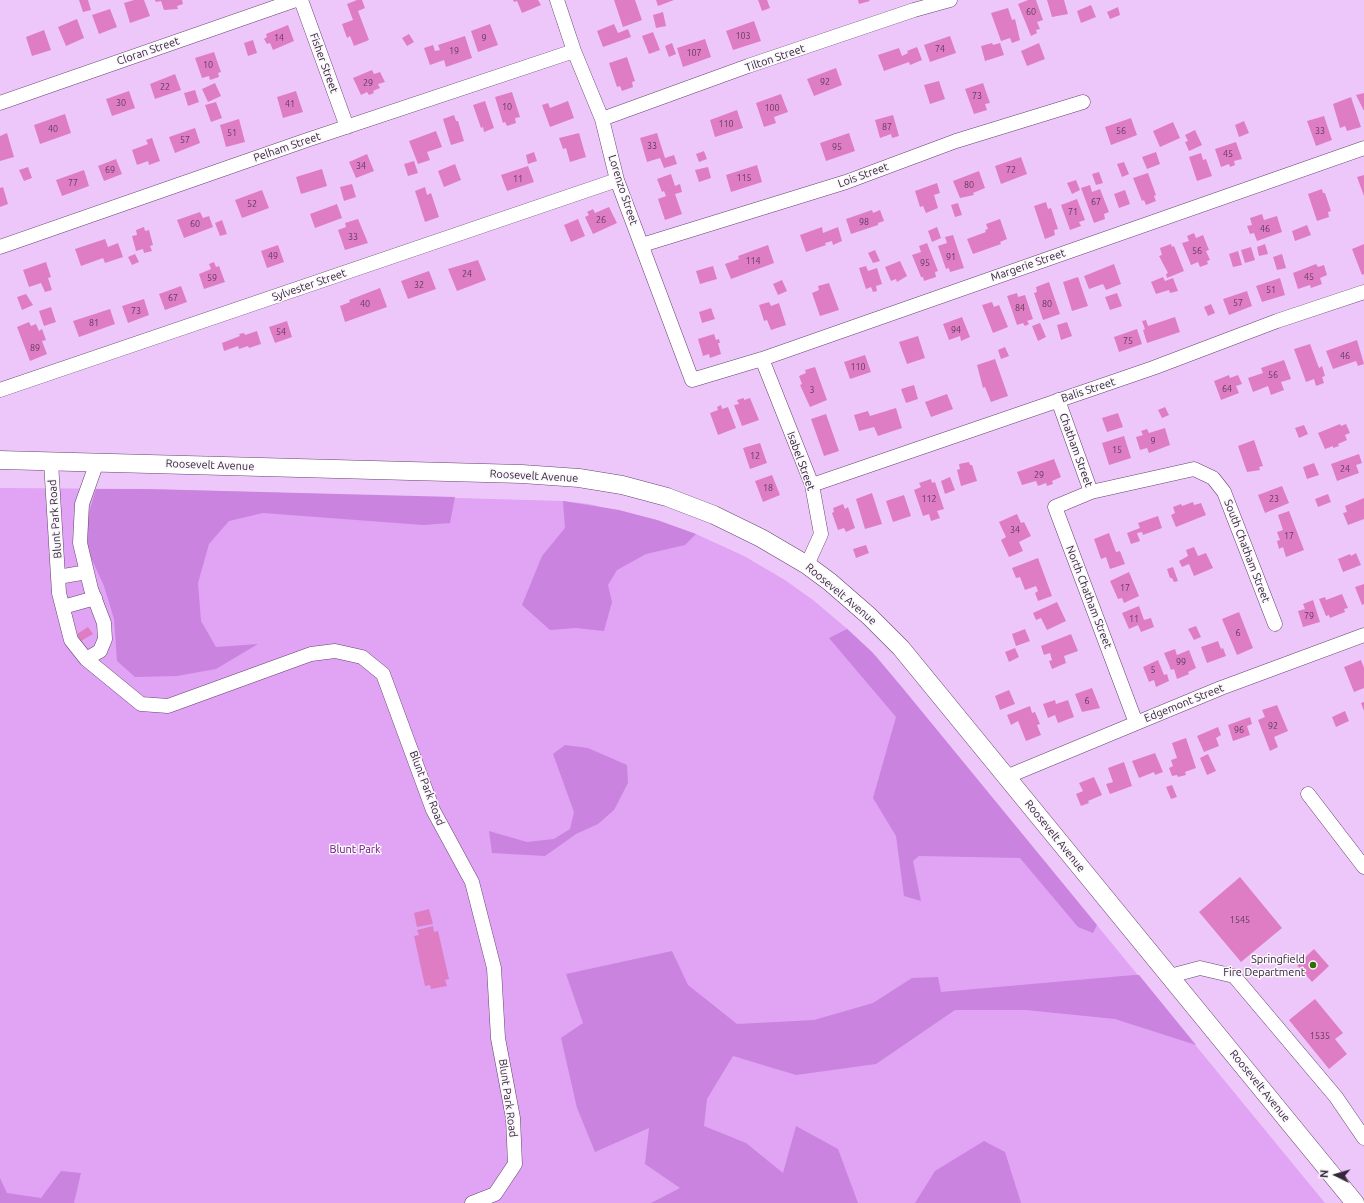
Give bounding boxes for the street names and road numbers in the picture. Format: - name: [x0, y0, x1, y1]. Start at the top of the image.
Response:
- street label: Fisher Street: [307, 31, 341, 95]
- street label: Cloran Street: [115, 34, 181, 68]
- street label: Tilton Street: [743, 42, 807, 74]
- street label: Pelham Street: [252, 129, 322, 165]
- street label: Lorenzo Street: [605, 153, 641, 227]
- street label: Lois Street: [836, 160, 890, 190]
- street label: Margerie Street: [989, 246, 1067, 284]
- street label: Sylvester Street: [270, 266, 348, 304]
- street label: Balis Street: [1059, 375, 1117, 405]
- street label: Chatham Street: [1057, 411, 1095, 489]
- street label: Isabel Street: [784, 430, 818, 492]
- street label: Roosevelt Avenue: [165, 457, 255, 473]
- street label: Roosevelt Avenue: [489, 467, 579, 485]
- street label: Blunt Park Road: [46, 479, 64, 559]
- street label: South Chatham Street: [1221, 498, 1273, 604]
- street label: North Chatham Street: [1063, 544, 1115, 650]
- street label: Roosevelt Avenue: [803, 560, 879, 628]
- street label: Edgemont Street: [1142, 681, 1226, 725]
- street label: Blunt Park Road: [407, 749, 447, 827]
- street label: Roosevelt Avenue: [1022, 797, 1088, 875]
- street label: Roosevelt Avenue: [1227, 1047, 1293, 1125]
- street label: Blunt Park Road: [496, 1058, 520, 1138]

